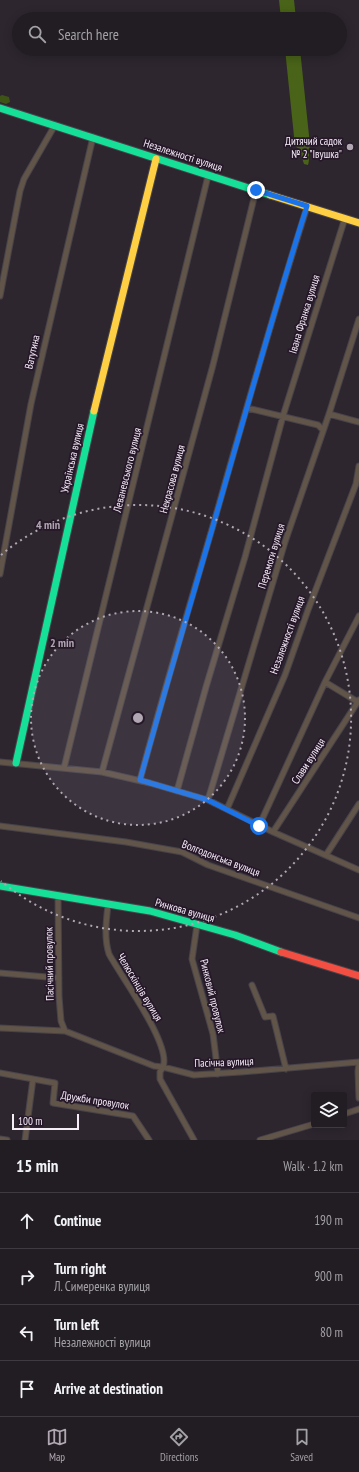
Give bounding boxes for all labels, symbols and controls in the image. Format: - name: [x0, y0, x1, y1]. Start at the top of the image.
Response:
- search box: [12, 12, 347, 56]
- icon: search: [26, 23, 48, 45]
- text: Search here: [58, 25, 119, 44]
- place label: Дитячий садок № 2 "Івушка": [285, 134, 343, 161]
- street label: Незалежності вулиця: [142, 136, 224, 174]
- marker: Дитячий садок № 2 "Івушка": [345, 142, 355, 152]
- route end: [247, 181, 265, 199]
- street label: Івана Франка вулиця: [285, 273, 323, 355]
- street label: Ватутина: [21, 333, 43, 371]
- street label: Українська вулиця: [57, 422, 87, 494]
- street label: Леваневського вулиця: [109, 426, 144, 515]
- street label: Некрасова вулиця: [156, 443, 188, 515]
- text: 4 min: [36, 517, 60, 532]
- street label: Перемоги вулиця: [254, 522, 288, 590]
- street label: Незалежності вулиця: [266, 594, 308, 676]
- text: 2 min: [50, 635, 74, 650]
- centre of rings: [131, 711, 145, 725]
- street label: Слави вулиця: [288, 735, 328, 787]
- route start: [250, 817, 268, 835]
- street label: Волгодонська вулиця: [180, 837, 262, 879]
- street label: Ринкова вулиця: [154, 895, 216, 925]
- street label: Пасічний провулок: [41, 926, 57, 1001]
- street label: Челюскінців вулиця: [114, 950, 166, 1024]
- street label: Ринковий провулок: [197, 958, 229, 1035]
- street label: Пасічна вулиця: [194, 1054, 254, 1070]
- street label: Дружби провулок: [60, 1088, 131, 1112]
- map controls: [311, 1092, 347, 1128]
- button: layers: [311, 1092, 347, 1128]
- scale bar: [12, 1112, 79, 1131]
- text: 100 m: [18, 1114, 42, 1128]
- text: 15 min: [16, 1155, 58, 1177]
- text: Walk · 1.2 km: [283, 1158, 343, 1175]
- icon: ahead: [16, 1210, 38, 1232]
- text: Continue: [54, 1211, 101, 1230]
- text: 190 m: [314, 1212, 343, 1229]
- text: Turn right: [54, 1259, 106, 1278]
- icon: right: [16, 1266, 38, 1288]
- text: 900 m: [314, 1268, 343, 1285]
- text: Л. Симеренка вулиця: [54, 1278, 150, 1295]
- text: Turn left: [54, 1315, 99, 1334]
- icon: left: [16, 1322, 38, 1344]
- text: 80 m: [320, 1324, 343, 1341]
- text: Незалежності вулиця: [54, 1334, 151, 1351]
- icon: arrive: [16, 1378, 38, 1400]
- text: Arrive at destination: [54, 1379, 163, 1398]
- tab: Map: [46, 1426, 68, 1464]
- tab: Directions: [160, 1426, 198, 1464]
- tab: Saved: [290, 1426, 313, 1464]

